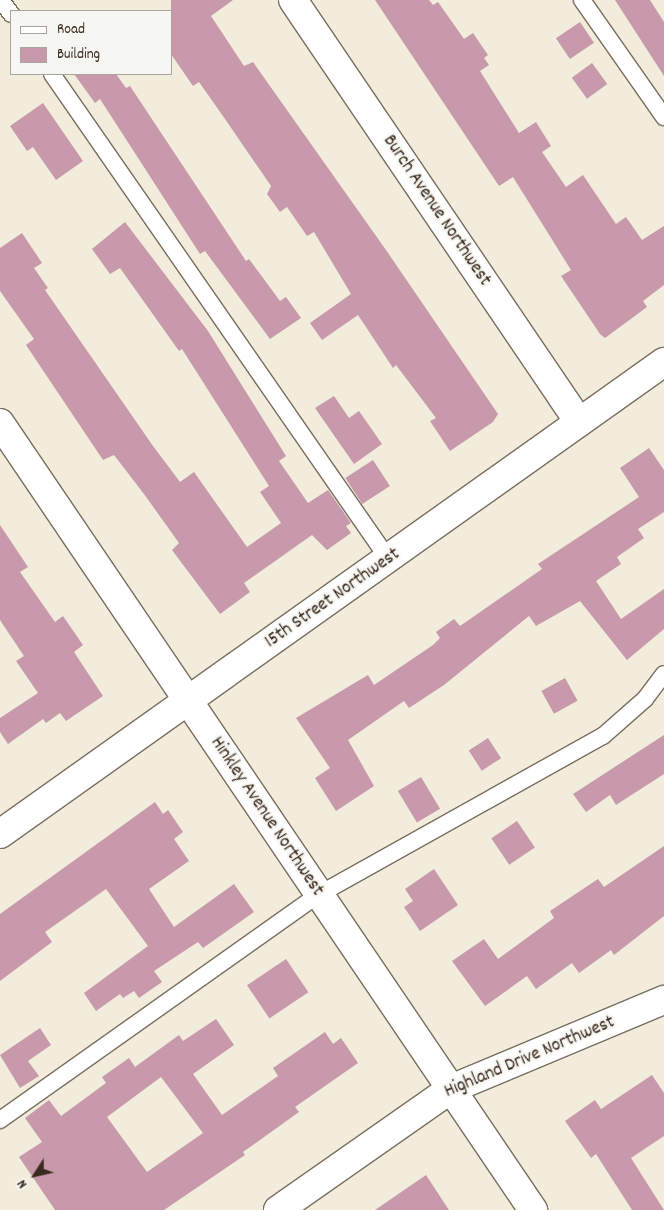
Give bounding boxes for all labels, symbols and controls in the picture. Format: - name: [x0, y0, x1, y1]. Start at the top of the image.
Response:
- legend: [10, 10, 172, 75]
- text: Road: [57, 19, 85, 41]
- text: Building: [57, 44, 100, 66]
- street label: Burch Avenue Northwest: [377, 131, 495, 291]
- street label: 15th Street Northwest: [261, 544, 405, 654]
- street label: Hinkley Avenue Northwest: [204, 733, 328, 901]
- street label: Highland Drive Northwest: [441, 1012, 619, 1104]
- north arrow: [10, 1150, 60, 1200]
- text: N: [13, 1175, 33, 1192]

